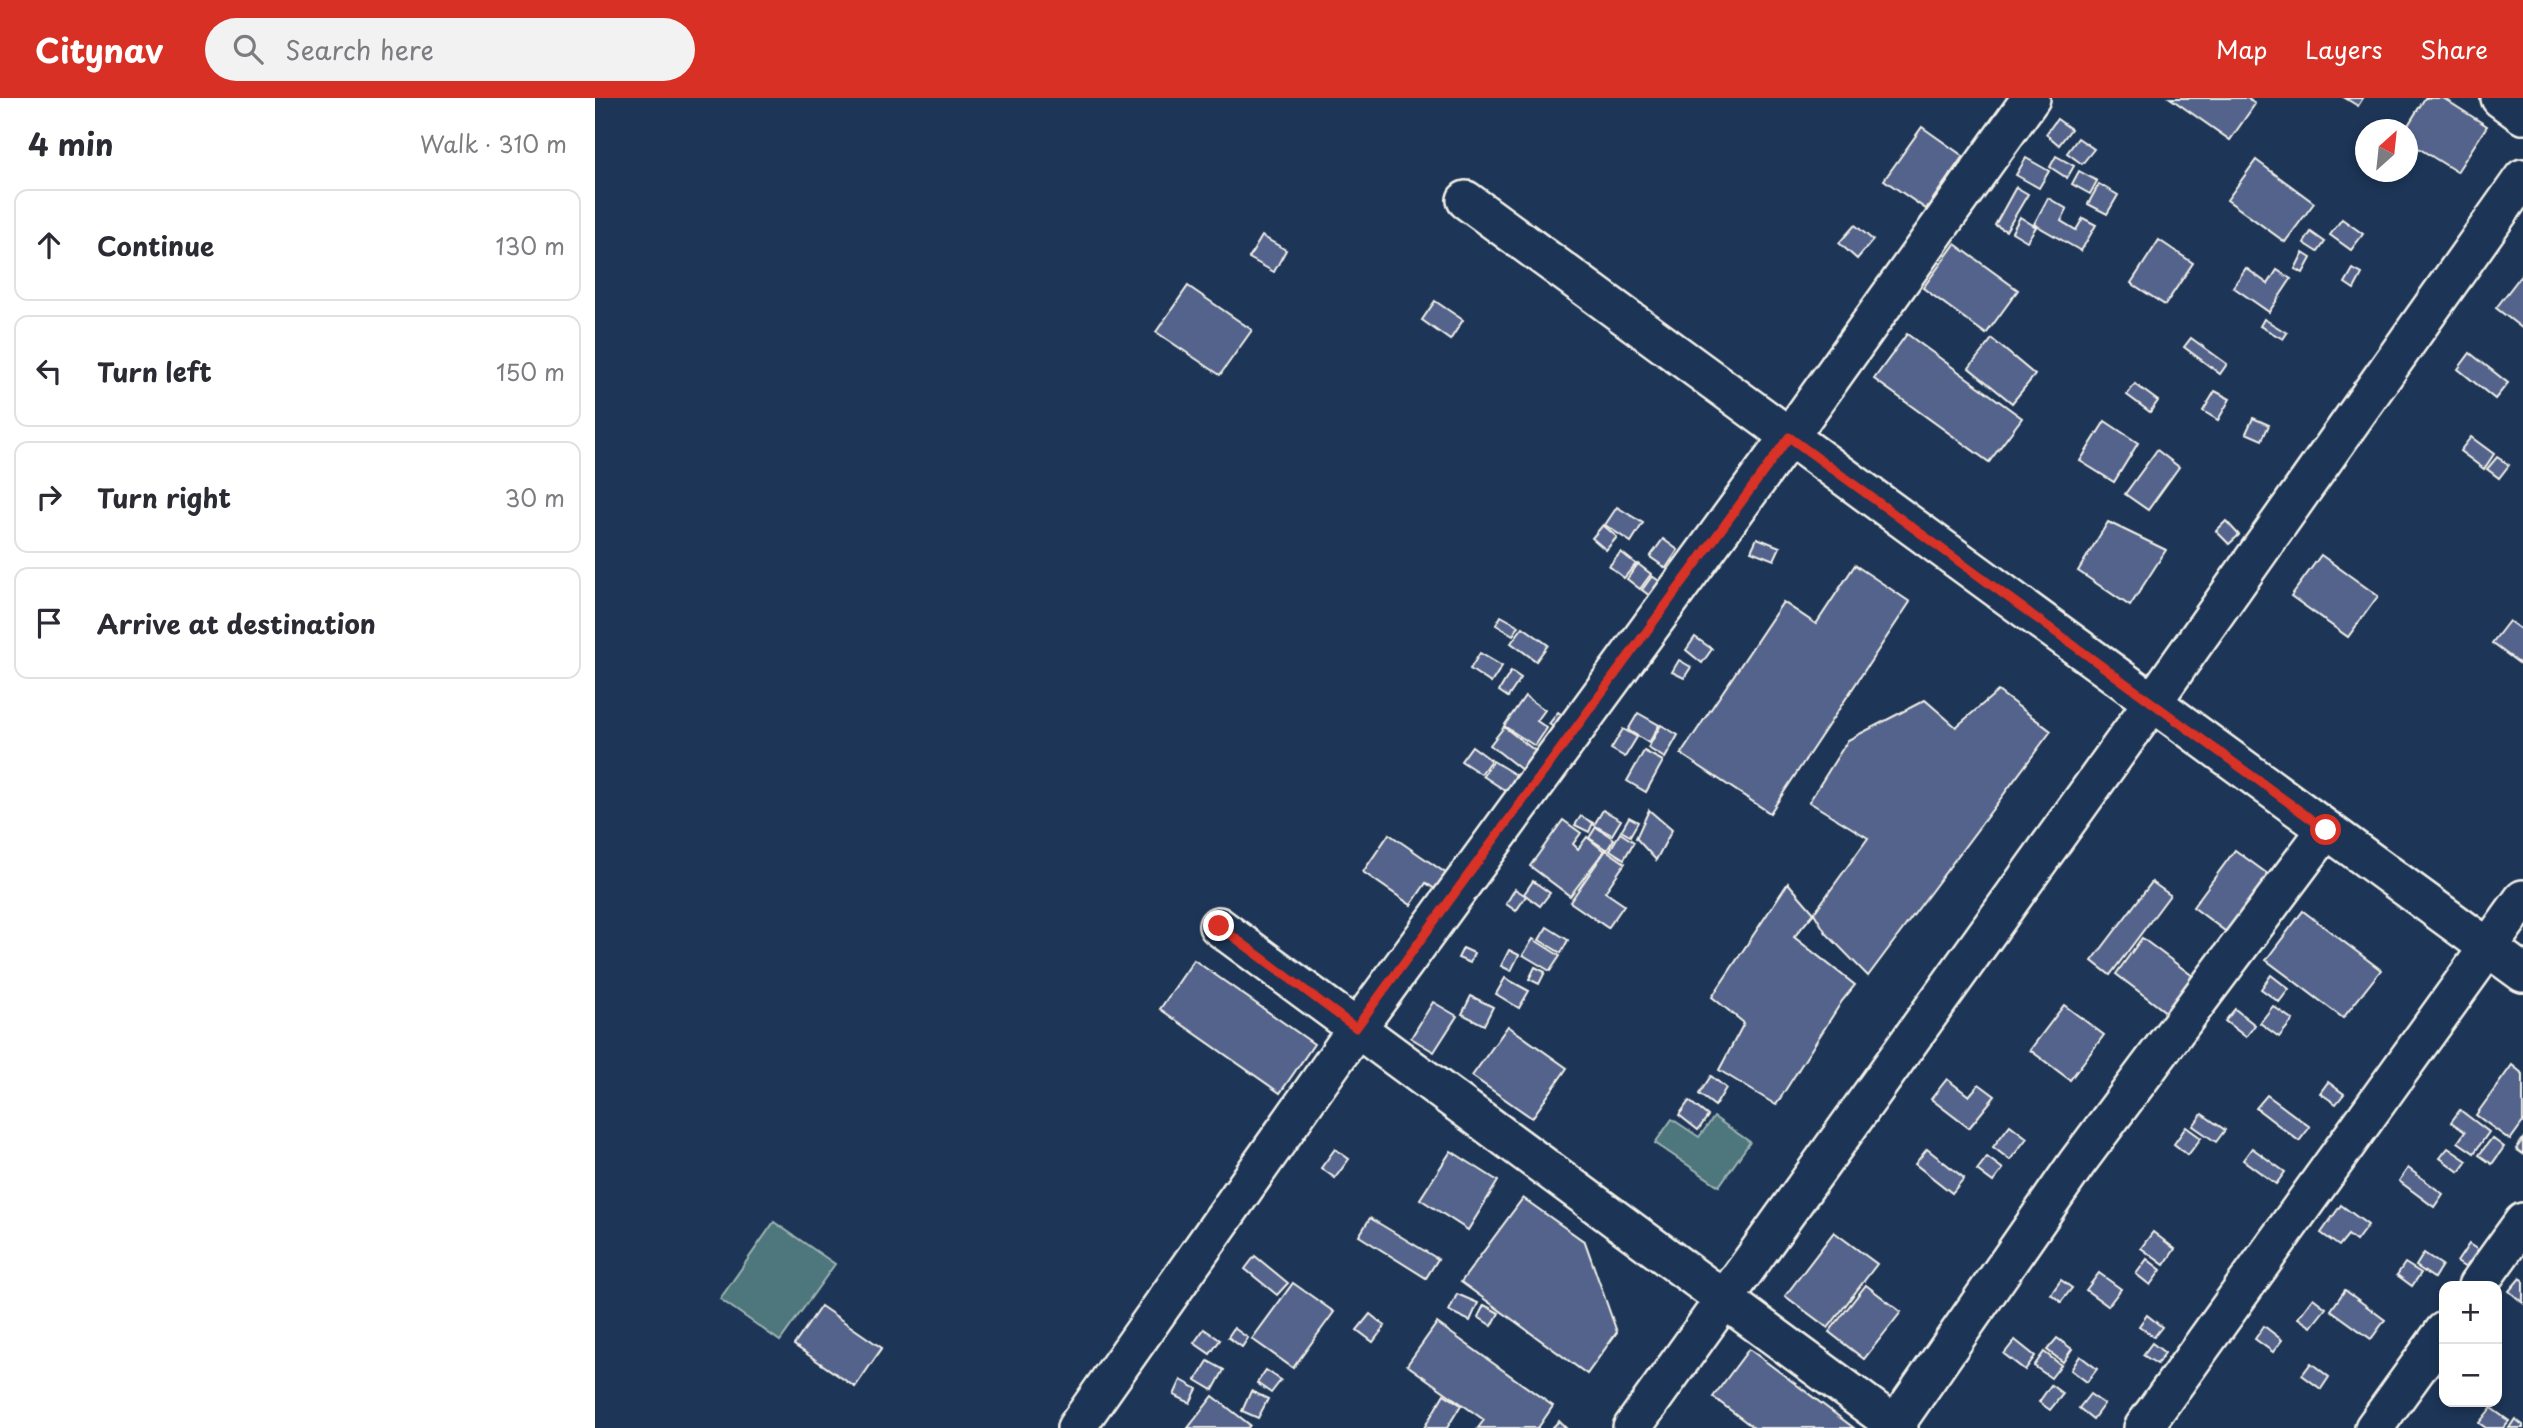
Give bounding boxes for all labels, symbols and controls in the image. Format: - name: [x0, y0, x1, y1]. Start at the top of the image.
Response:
- search box: [205, 18, 695, 81]
- text: Citynav: [35, 24, 163, 74]
- icon: search: [229, 30, 267, 68]
- text: Search here: [285, 30, 434, 69]
- text: Map: [2216, 31, 2267, 67]
- text: Layers: [2305, 31, 2382, 67]
- text: Share: [2420, 31, 2488, 67]
- north arrow: [2355, 119, 2418, 182]
- text: 4 min: [28, 121, 114, 166]
- text: Walk · 310 m: [420, 126, 567, 161]
- icon: ahead: [30, 226, 68, 264]
- text: Continue: [97, 226, 214, 265]
- text: 130 m: [495, 228, 565, 263]
- icon: left: [30, 352, 68, 390]
- text: Turn left: [97, 352, 212, 391]
- text: 150 m: [496, 354, 565, 389]
- icon: right: [30, 478, 68, 516]
- text: Turn right: [97, 478, 231, 517]
- text: 30 m: [504, 480, 565, 515]
- icon: arrive: [30, 604, 68, 642]
- text: Arrive at destination: [97, 604, 376, 643]
- route start: [2310, 814, 2341, 845]
- route end: [1203, 910, 1234, 941]
- map controls: [2439, 1281, 2502, 1407]
- button: +: [2439, 1281, 2502, 1344]
- button: −: [2439, 1344, 2502, 1407]

